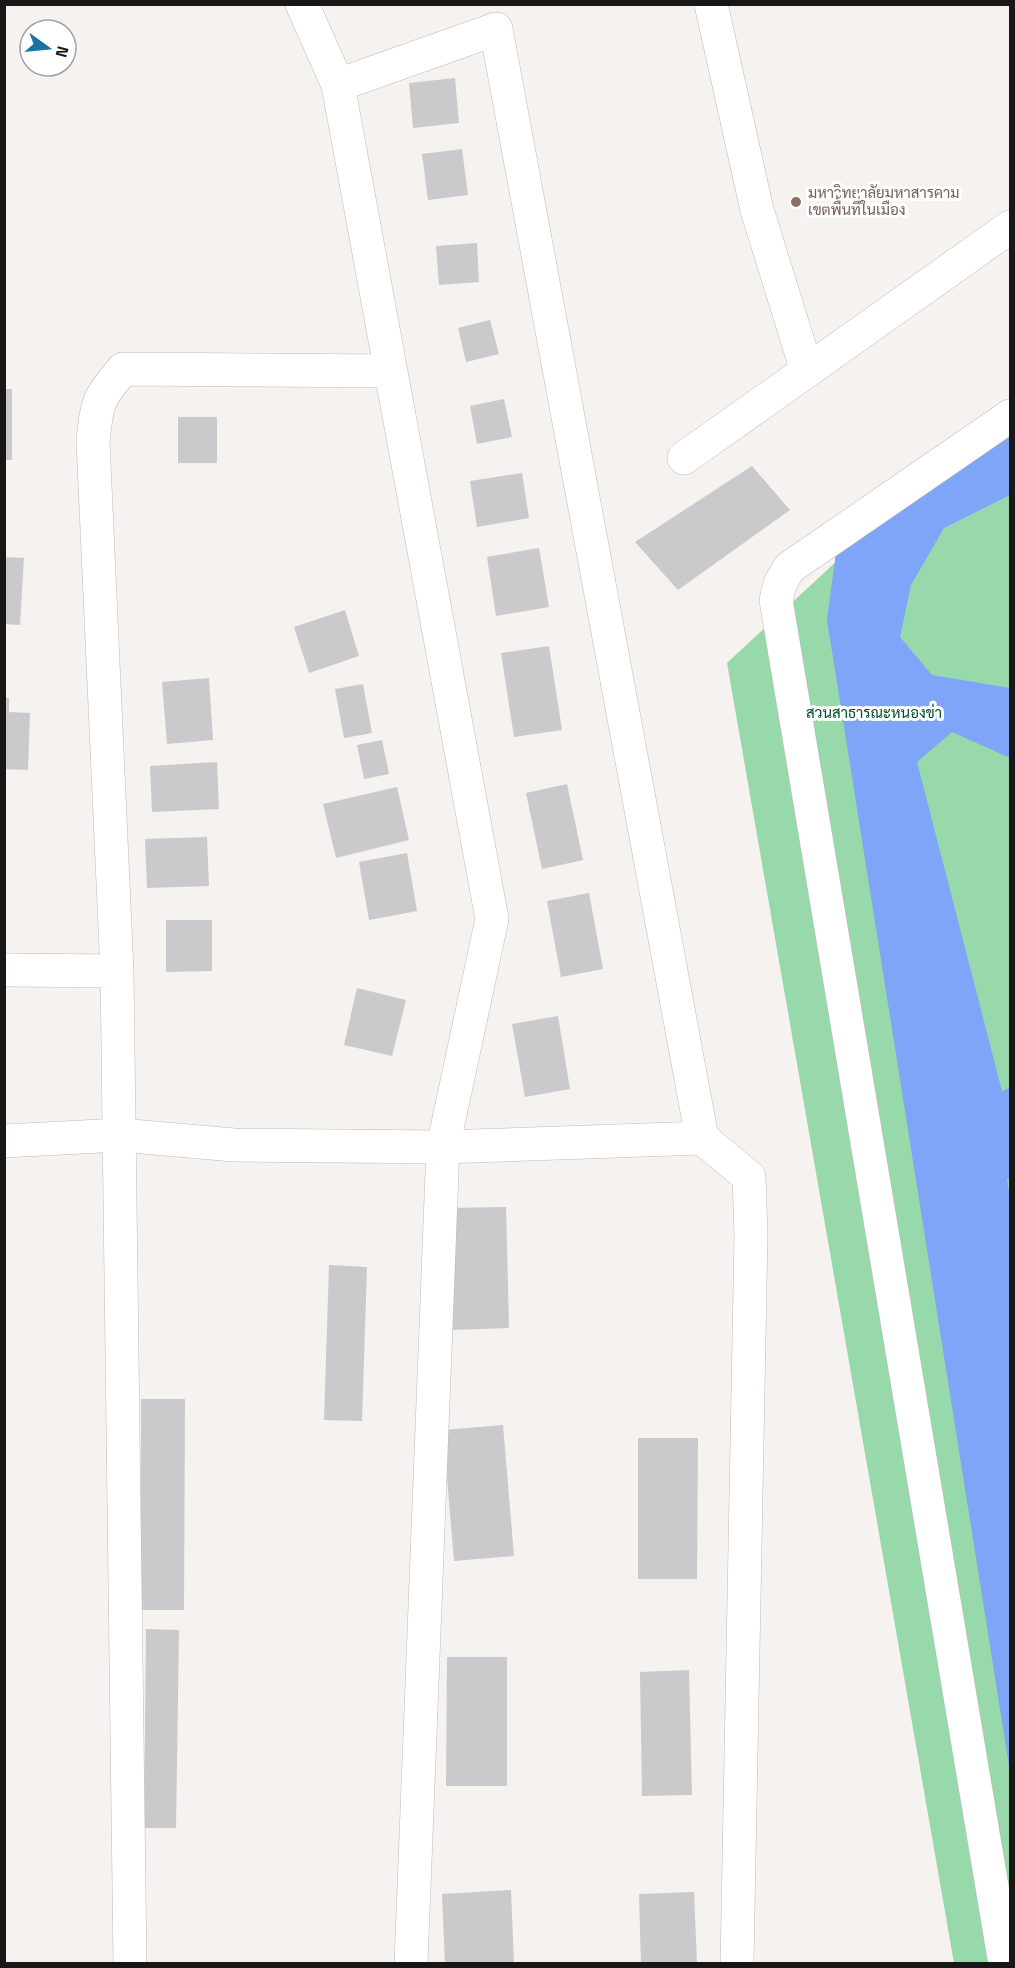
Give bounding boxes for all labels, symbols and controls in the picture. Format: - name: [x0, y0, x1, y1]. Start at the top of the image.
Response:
- north arrow: [18, 18, 78, 78]
- text: N: [49, 43, 76, 60]
- place label: มหาวิทยาลัยมหาสารคาม เขตพื้นที่ในเมือง: [808, 181, 960, 221]
- marker: มหาวิทยาลัยมหาสารคาม เขตพื้นที่ในเมือง: [789, 195, 803, 209]
- park label: สวนสาธารณะหนองข่า: [806, 701, 942, 724]

